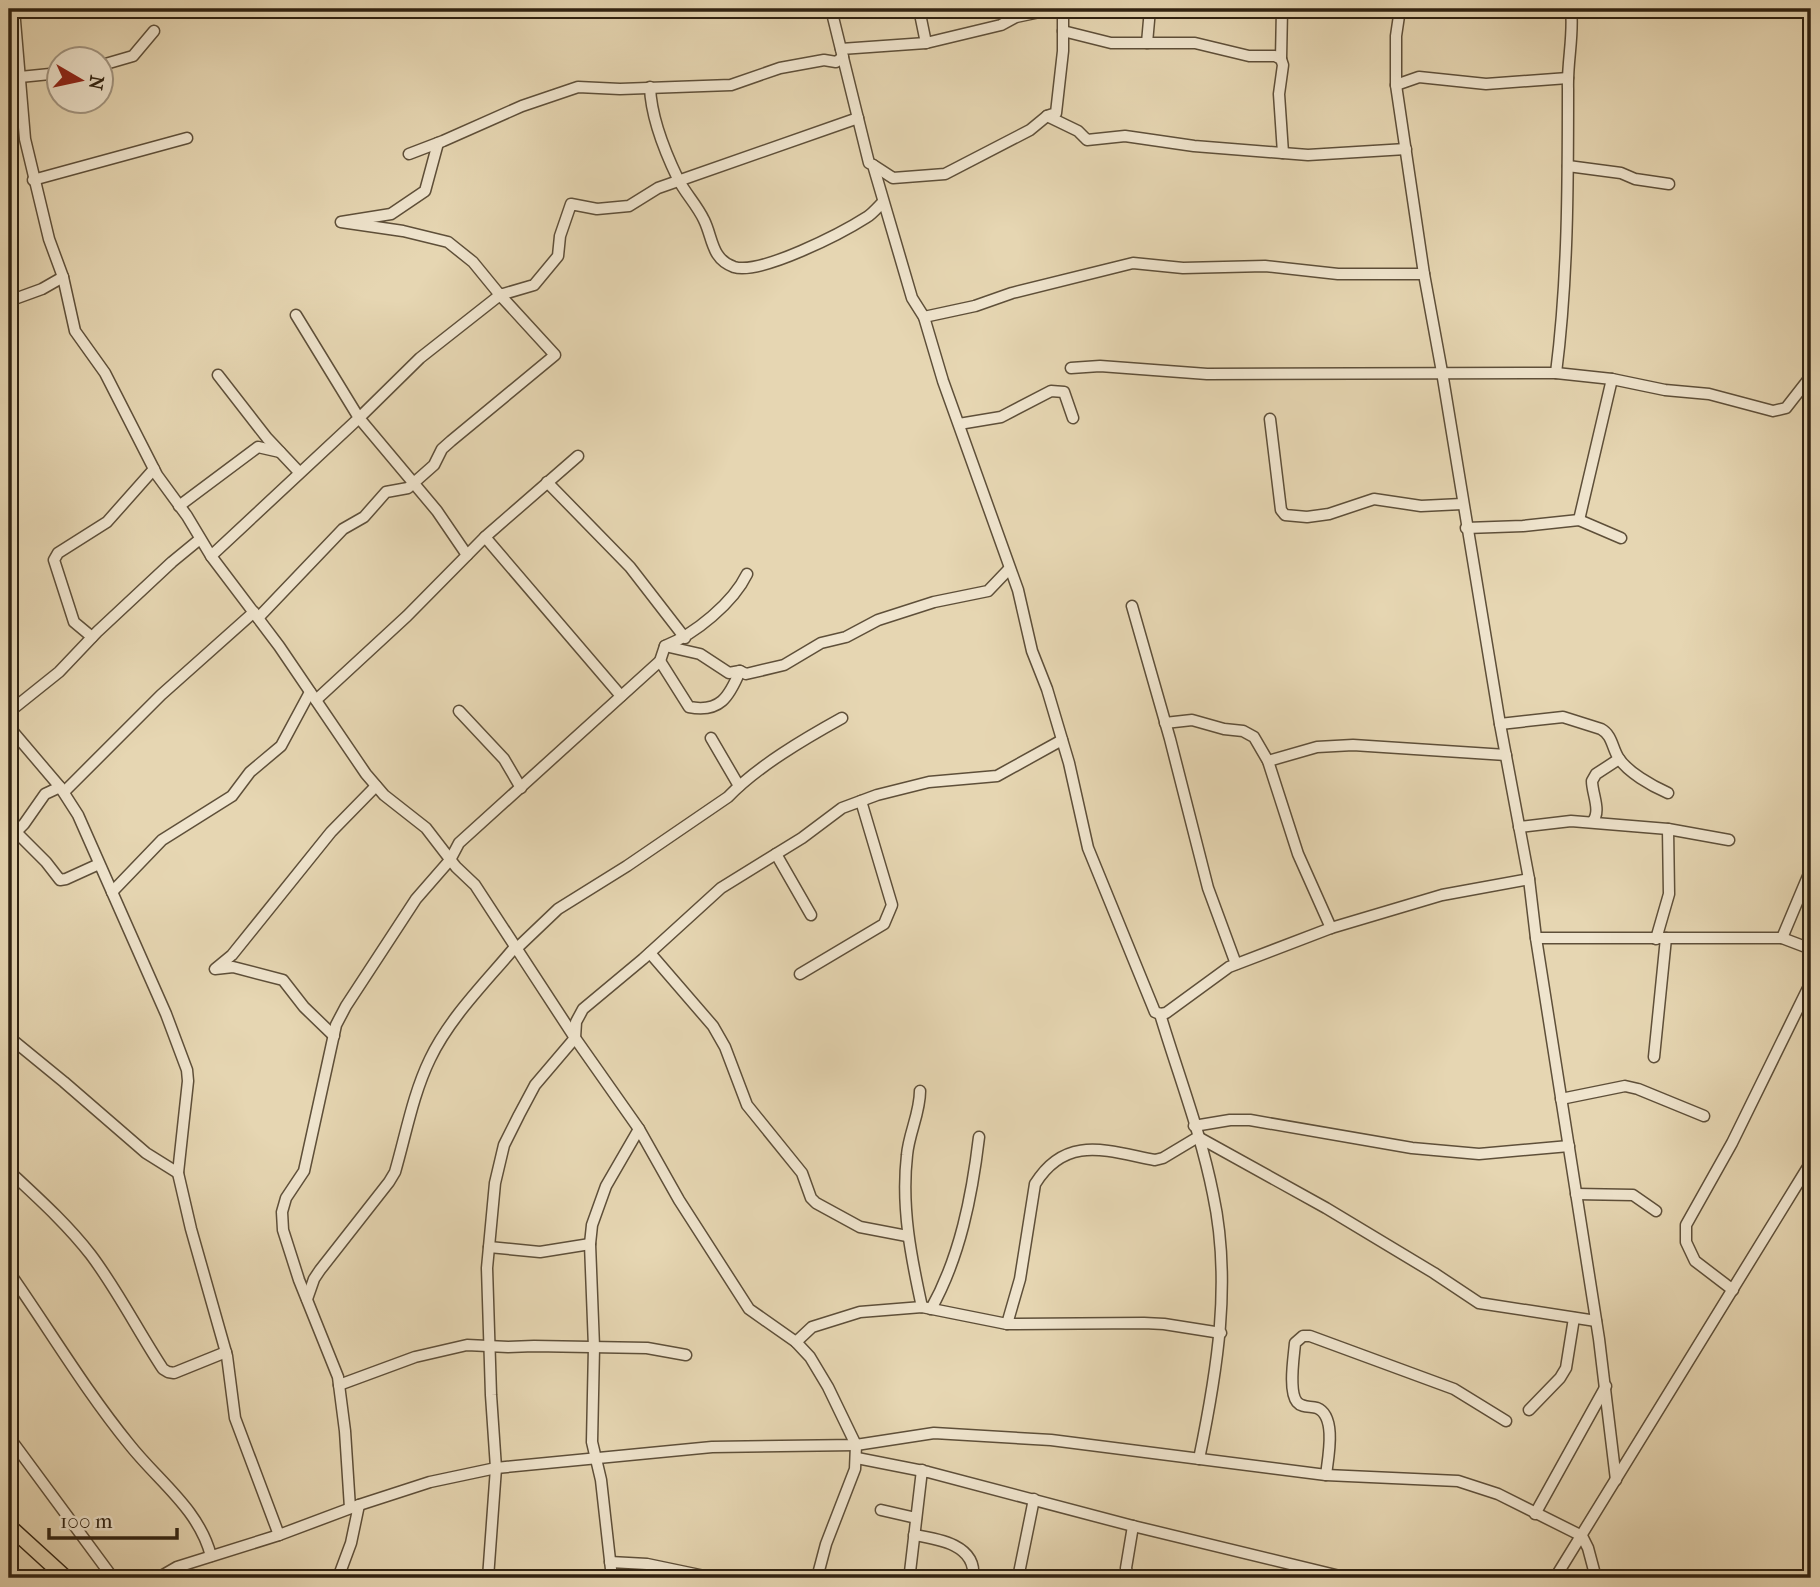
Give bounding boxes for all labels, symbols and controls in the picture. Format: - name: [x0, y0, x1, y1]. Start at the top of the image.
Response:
- north arrow: [46, 46, 116, 116]
- text: N: [84, 74, 108, 92]
- scale bar: [49, 1496, 177, 1540]
- text: 100 m: [60, 1509, 113, 1533]

